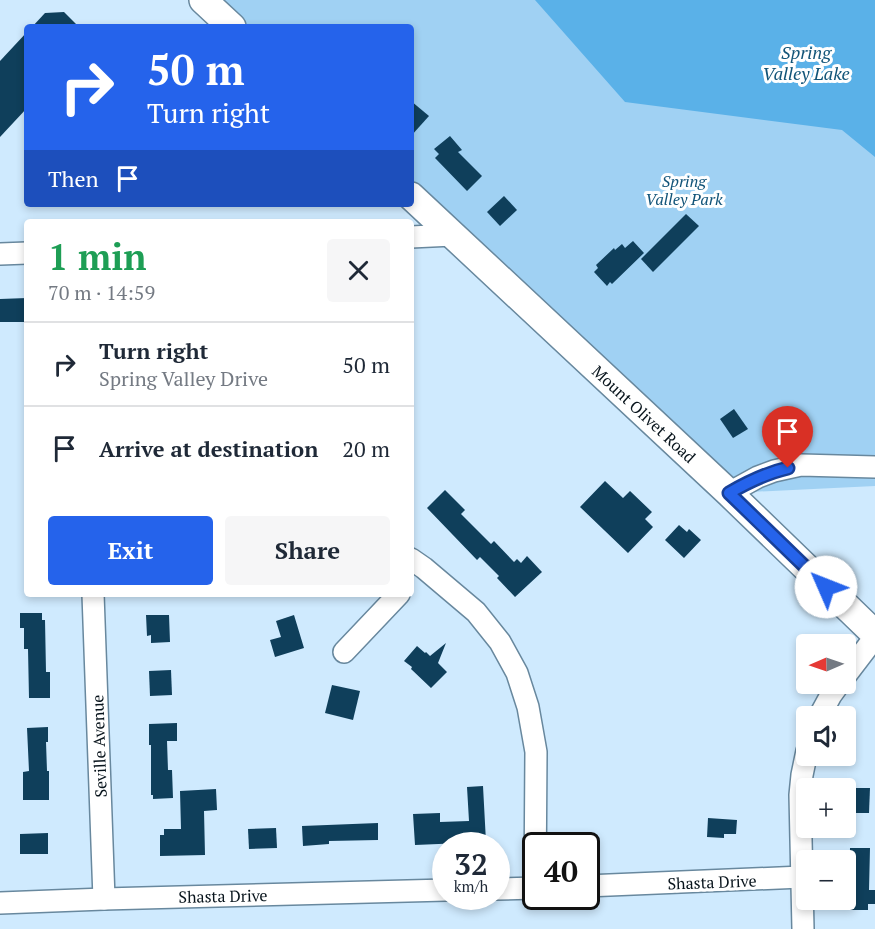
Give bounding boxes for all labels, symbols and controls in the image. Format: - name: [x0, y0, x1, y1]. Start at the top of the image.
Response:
- water label: Spring Valley Lake: [762, 40, 850, 85]
- text: 50 m: [147, 41, 245, 97]
- icon: right: [48, 48, 126, 126]
- text: Turn right: [147, 95, 270, 131]
- icon: arrive: [111, 162, 144, 195]
- text: Then: [48, 164, 99, 193]
- park label: Spring Valley Park: [645, 170, 723, 210]
- text: 1 min: [48, 233, 146, 280]
- button: close: [327, 239, 390, 302]
- text: 70 m · 14:59: [48, 279, 155, 306]
- text: Turn right: [99, 336, 208, 365]
- icon: right: [48, 348, 81, 381]
- text: 50 m: [342, 350, 390, 379]
- street label: Mount Olivet Road: [587, 360, 701, 468]
- text: Spring Valley Drive: [99, 365, 268, 392]
- pin: [762, 406, 813, 468]
- icon: arrive: [771, 415, 804, 448]
- icon: arrive: [48, 432, 81, 465]
- text: Arrive at destination: [99, 434, 318, 463]
- text: 20 m: [342, 434, 390, 463]
- button: Exit: [48, 516, 213, 585]
- button: Share: [225, 516, 390, 585]
- position arrow: [794, 555, 858, 619]
- north arrow: [796, 634, 856, 694]
- map controls: [796, 634, 856, 910]
- street label: Seville Avenue: [86, 694, 112, 798]
- button: sound: [796, 706, 856, 766]
- button: +: [796, 778, 856, 838]
- speed limit sign: 40: [522, 832, 600, 910]
- text: 32: [454, 844, 488, 884]
- button: −: [796, 850, 856, 910]
- street label: Shasta Drive: [667, 869, 757, 895]
- text: km/h: [454, 876, 488, 896]
- street label: Shasta Drive: [178, 884, 268, 908]

